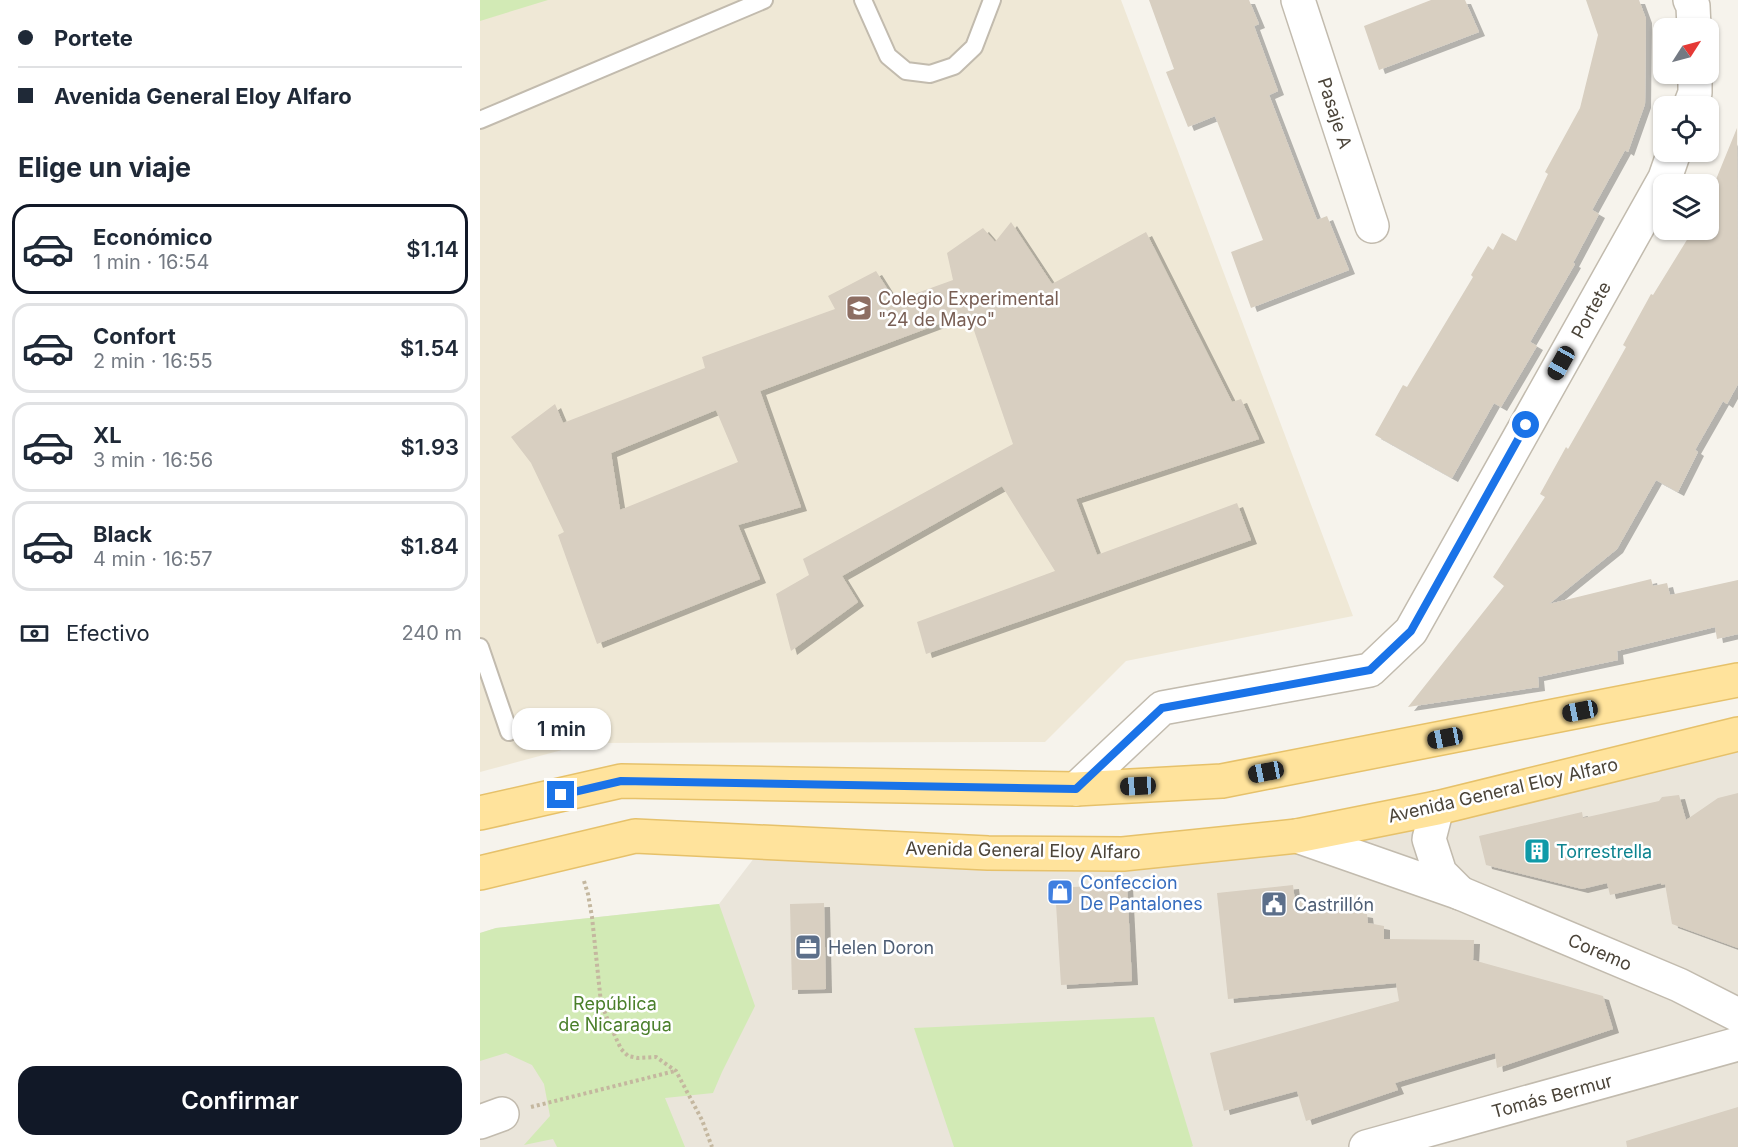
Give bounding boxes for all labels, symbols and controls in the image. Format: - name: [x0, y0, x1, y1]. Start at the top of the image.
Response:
- north arrow: [1653, 18, 1719, 84]
- map controls: [1653, 18, 1719, 240]
- text: Portete: [54, 25, 133, 51]
- street label: Pasaje A: [1314, 75, 1356, 151]
- text: Avenida General Eloy Alfaro: [54, 83, 352, 109]
- button: locate: [1653, 96, 1719, 162]
- text: Elige un viaje: [18, 151, 191, 184]
- button: layers: [1653, 174, 1719, 240]
- icon: car: [21, 222, 75, 276]
- text: Económico: [93, 224, 212, 250]
- text: $1.14: [406, 236, 459, 262]
- text: 1 min · 16:54: [93, 250, 209, 274]
- street label: Portete: [1567, 278, 1615, 342]
- place label: Colegio Experimental "24 de Mayo": [878, 288, 1059, 330]
- school or university icon: Colegio Experimental "24 de Mayo": [844, 293, 874, 323]
- icon: car: [21, 321, 75, 375]
- text: Confort: [93, 323, 176, 349]
- text: $1.54: [400, 335, 459, 361]
- car: [1544, 343, 1578, 383]
- text: 2 min · 16:55: [93, 349, 213, 373]
- route start: [1512, 411, 1539, 438]
- icon: car: [21, 420, 75, 474]
- text: XL: [93, 422, 122, 448]
- text: $1.93: [401, 434, 459, 460]
- text: 3 min · 16:56: [93, 448, 213, 472]
- icon: car: [21, 519, 75, 573]
- text: Black: [93, 521, 152, 547]
- text: $1.84: [400, 533, 459, 559]
- text: 4 min · 16:57: [93, 547, 213, 571]
- icon: cash: [18, 617, 51, 650]
- text: Efectivo: [66, 620, 150, 646]
- text: 240 m: [401, 621, 462, 645]
- car: [1561, 699, 1599, 723]
- callout: 1 min: [512, 708, 610, 750]
- text: 1 min: [537, 717, 586, 741]
- car: [1426, 726, 1464, 750]
- street label: Avenida General Eloy Alfaro: [1386, 753, 1620, 827]
- car: [1247, 760, 1285, 784]
- car: [1120, 776, 1156, 796]
- route end: [547, 781, 574, 808]
- building icon: Torrestrella: [1522, 836, 1552, 866]
- street label: Avenida General Eloy Alfaro: [905, 837, 1141, 863]
- place label: Torrestrella: [1556, 841, 1652, 862]
- place label: Confeccion De Pantalones: [1080, 872, 1203, 914]
- shop icon: Confeccion De Pantalones: [1045, 877, 1075, 907]
- public building icon: Castrillón: [1259, 889, 1289, 919]
- place label: Castrillón: [1294, 894, 1374, 915]
- street label: Coremo: [1565, 929, 1635, 975]
- office icon: Helen Doron: [793, 932, 823, 962]
- place label: Helen Doron: [828, 937, 934, 958]
- park label: República de Nicaragua: [558, 993, 672, 1035]
- button: Confirmar: [18, 1066, 462, 1135]
- street label: Tomás Bermur: [1489, 1070, 1615, 1122]

